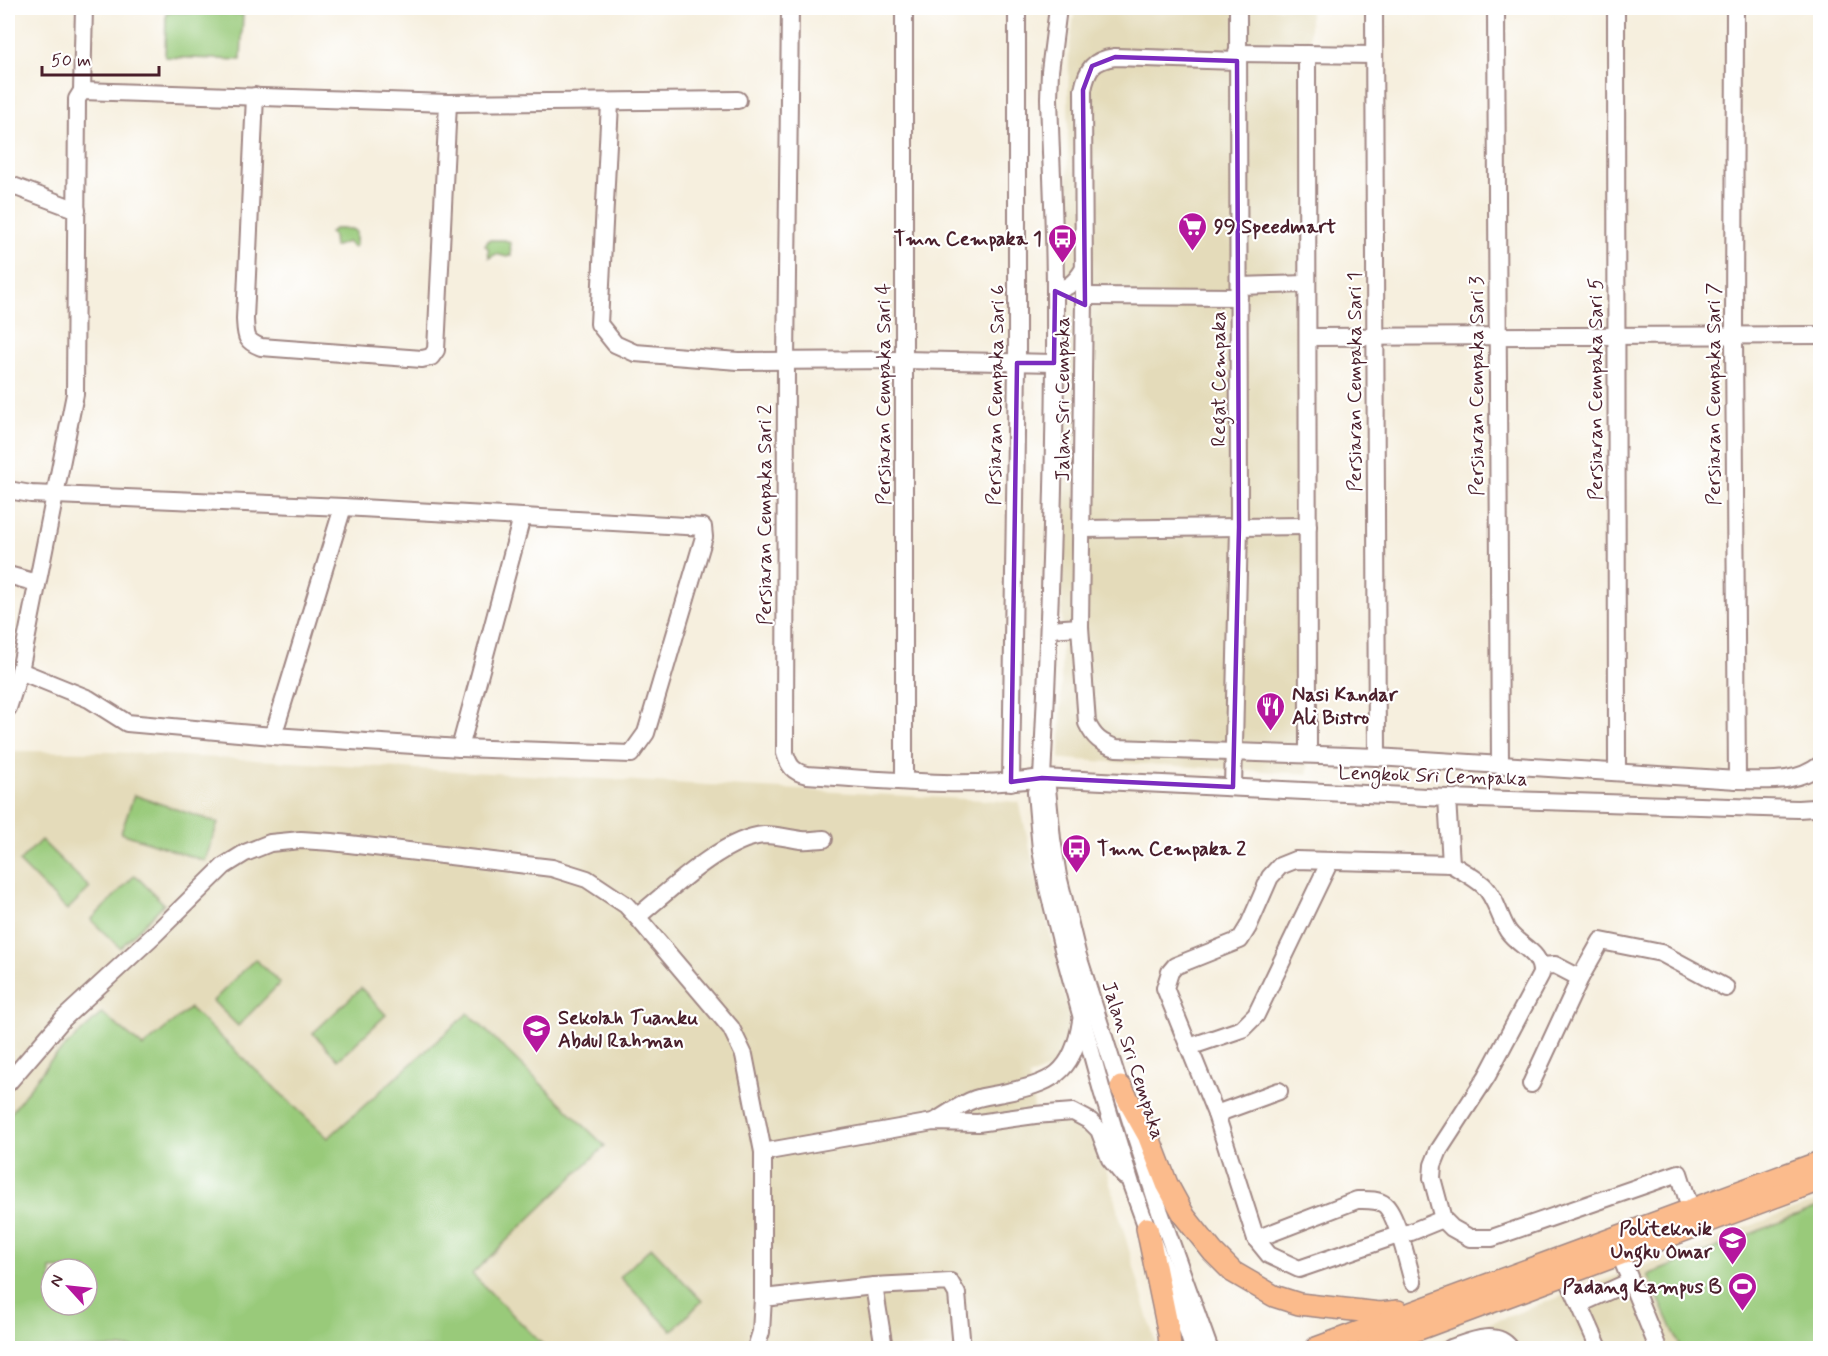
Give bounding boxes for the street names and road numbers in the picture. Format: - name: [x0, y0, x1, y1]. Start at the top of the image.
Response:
- street label: Persiaran Cempaka Sari 1: [1342, 272, 1369, 492]
- street label: Persiaran Cempaka Sari 3: [1464, 276, 1491, 496]
- street label: Persiaran Cempaka Sari 5: [1583, 278, 1610, 500]
- street label: Persiaran Cempaka Sari 4: [871, 282, 898, 505]
- street label: Persiaran Cempaka Sari 7: [1701, 283, 1728, 505]
- street label: Persiaran Cempaka Sari 6: [981, 284, 1012, 506]
- street label: Regat Cempaka: [1206, 311, 1235, 447]
- street label: Jalan Sri Cempaka: [1050, 317, 1077, 481]
- street label: Persiaran Cempaka Sari 2: [752, 405, 779, 625]
- street label: Lengkok Sri Cempaka: [1338, 760, 1528, 794]
- street label: Jalan Sri Cempaka: [1094, 978, 1171, 1143]

